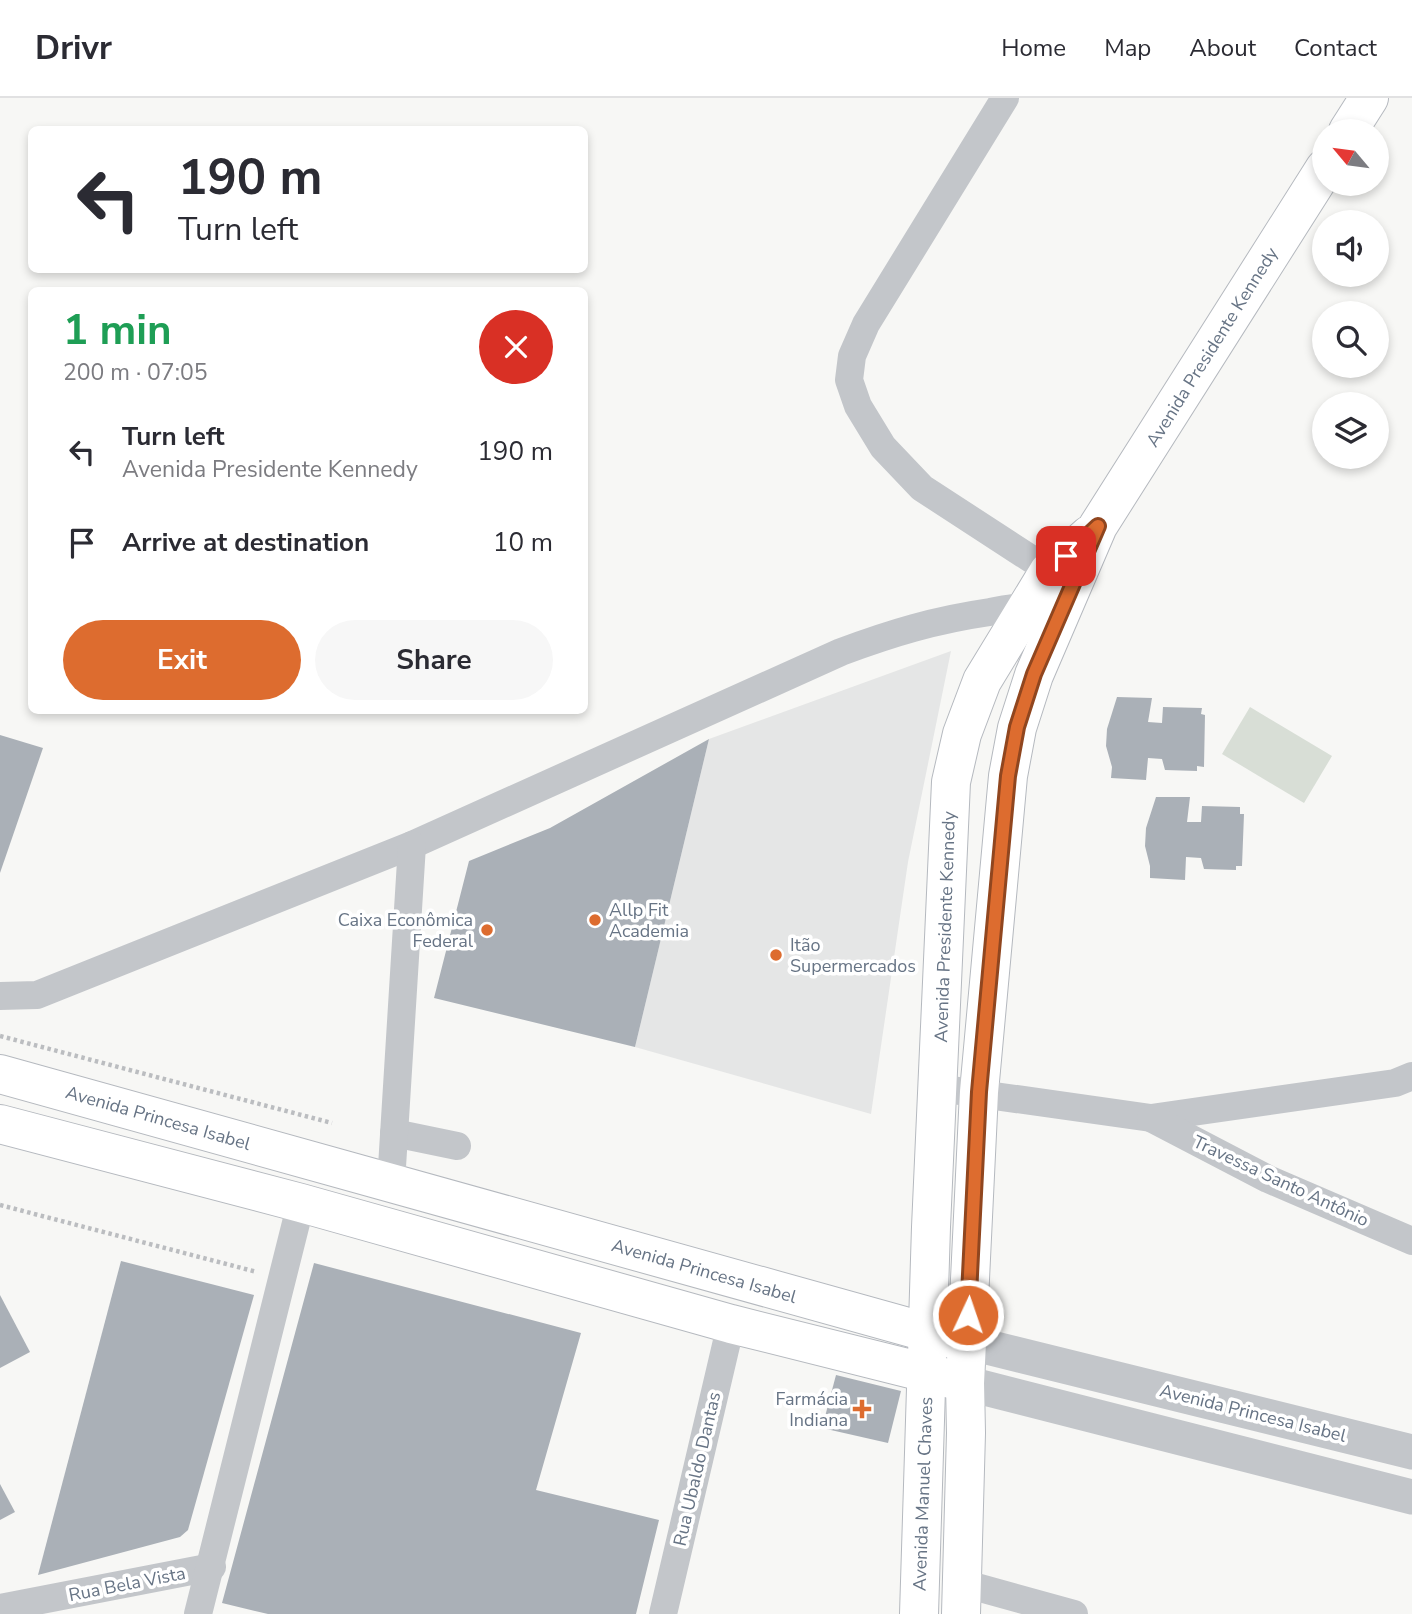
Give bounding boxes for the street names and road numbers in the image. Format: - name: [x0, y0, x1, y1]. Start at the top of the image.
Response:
- street label: Avenida Presidente Kennedy: [1140, 242, 1284, 452]
- street label: Avenida Presidente Kennedy: [929, 810, 961, 1043]
- street label: Avenida Princesa Isabel: [63, 1080, 254, 1156]
- street label: Travessa Santo Antônio: [1189, 1130, 1373, 1232]
- street label: Avenida Princesa Isabel: [609, 1233, 800, 1309]
- street label: Avenida Princesa Isabel: [1157, 1378, 1349, 1448]
- street label: Rua Ubaldo Dantas: [668, 1390, 726, 1548]
- street label: Avenida Manuel Chaves: [908, 1396, 938, 1592]
- street label: Rua Bela Vista: [67, 1561, 187, 1607]

